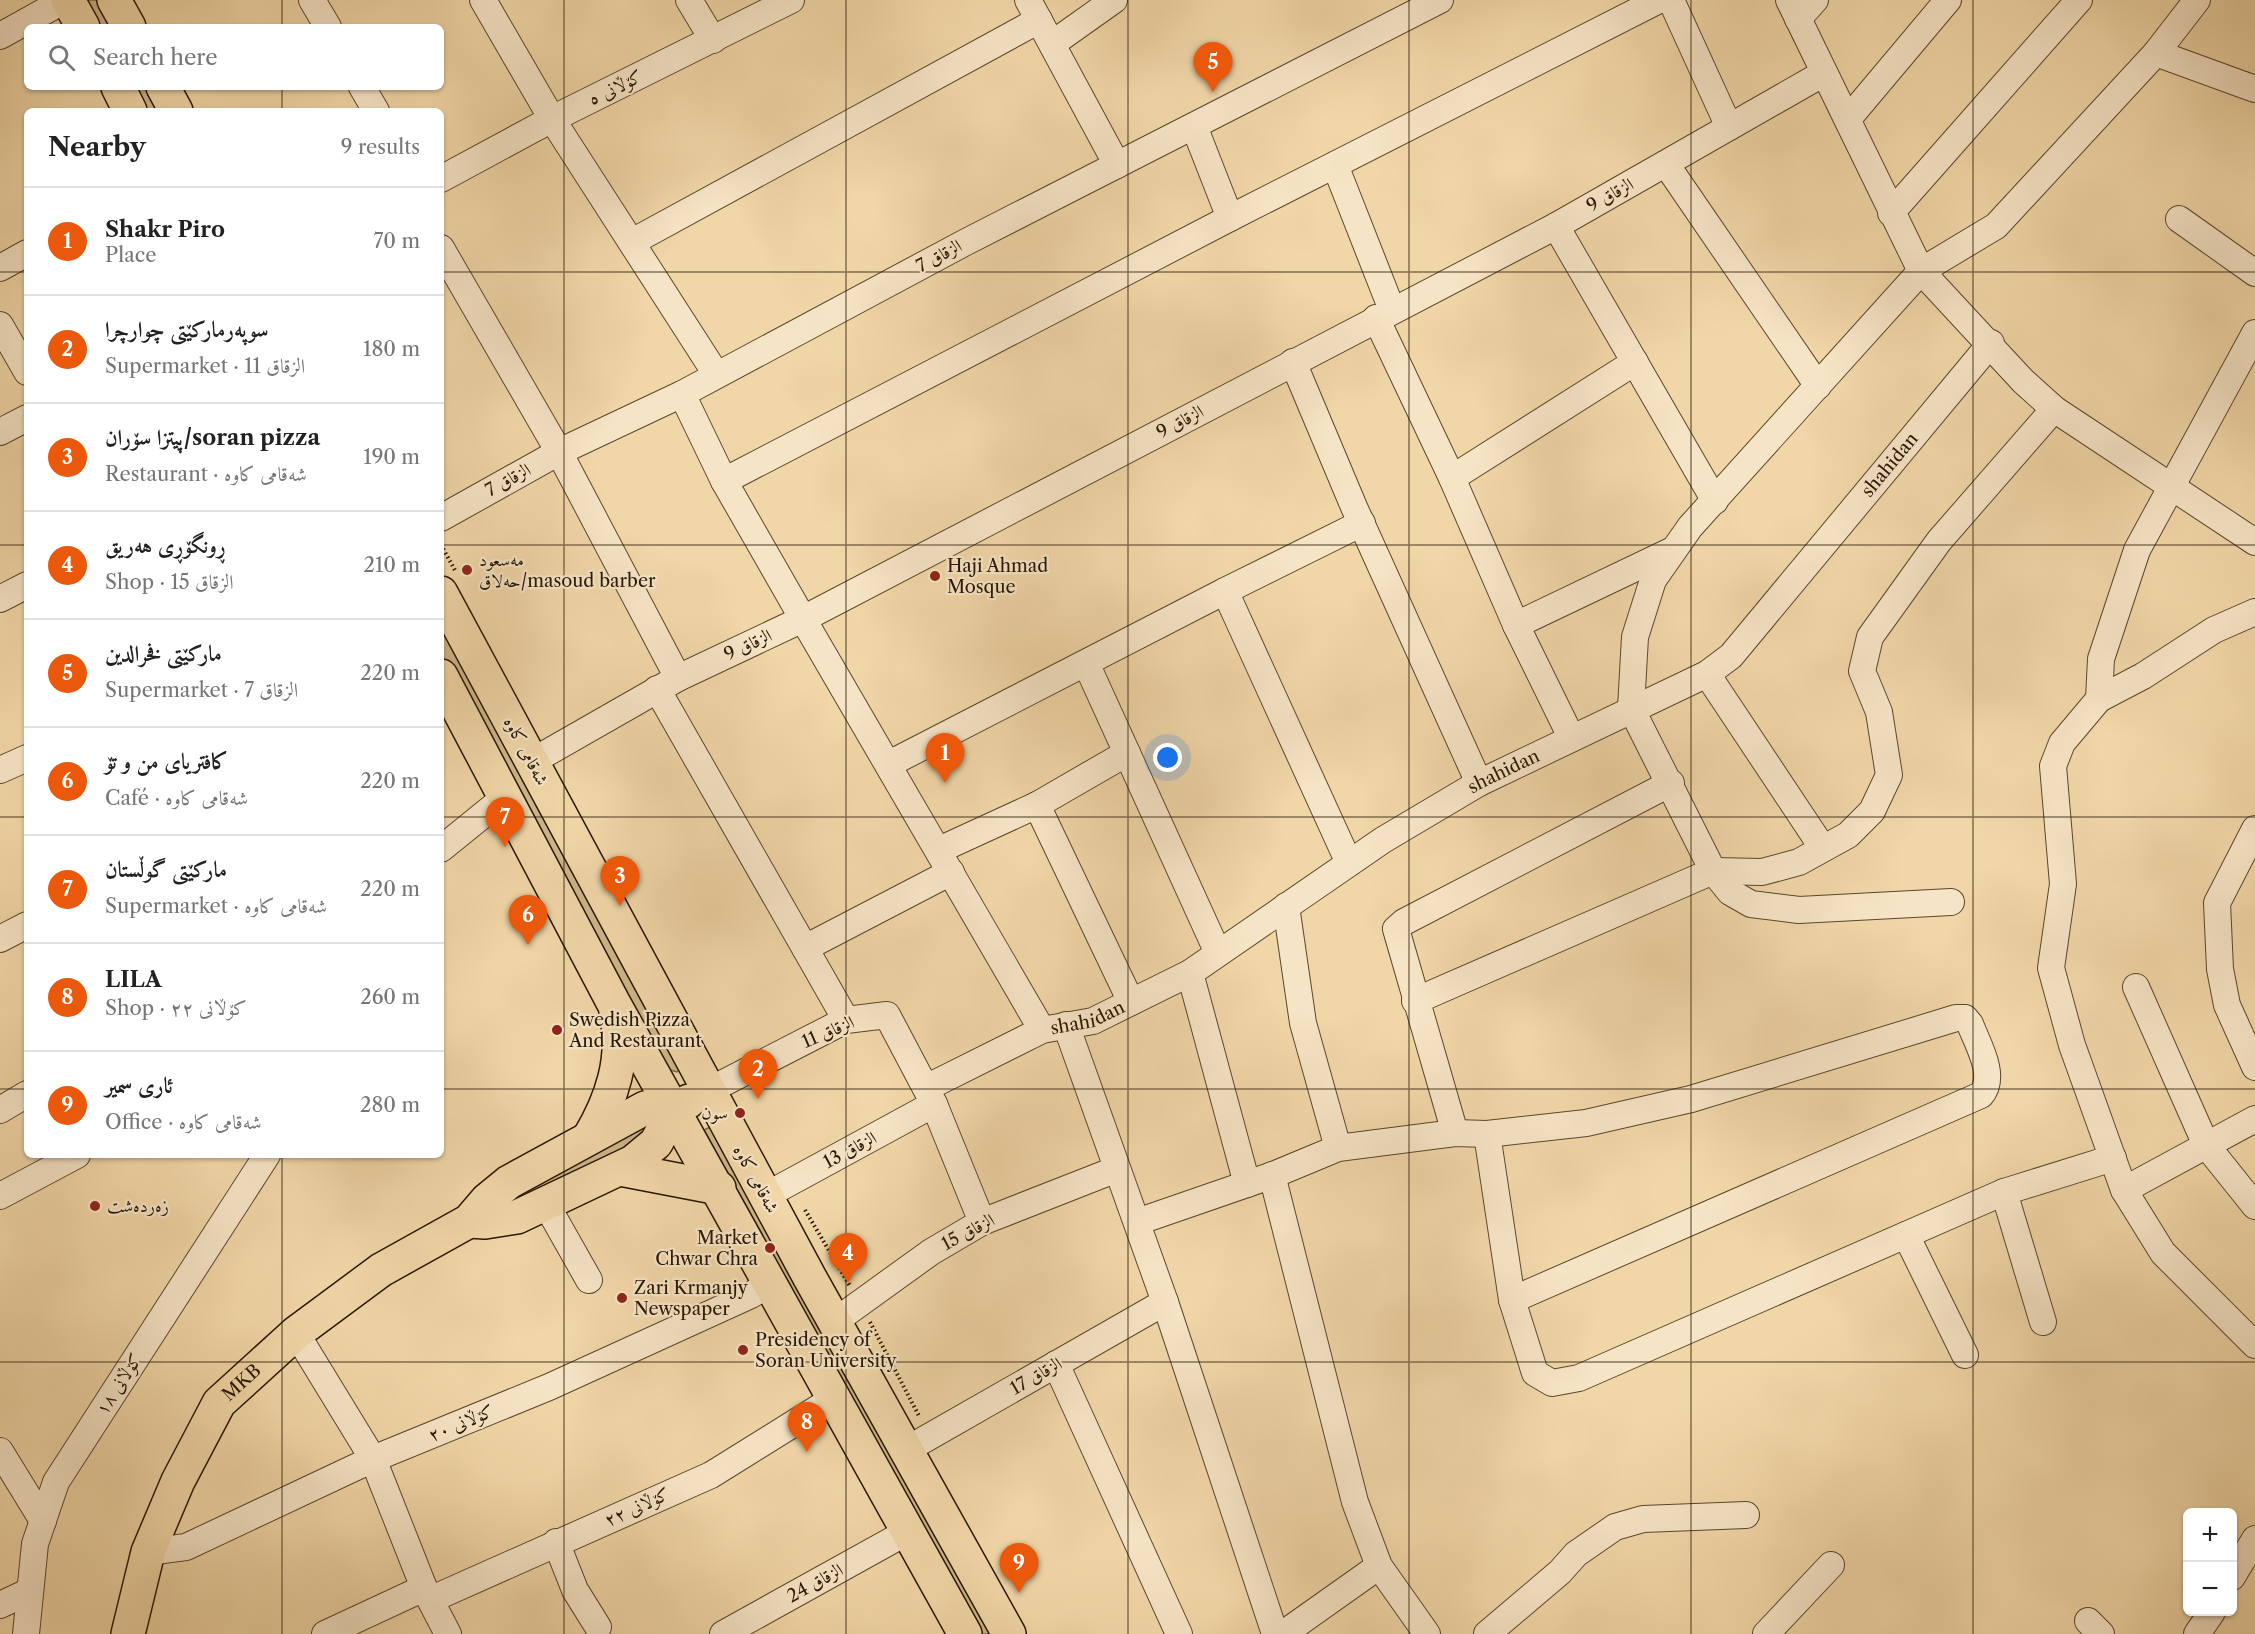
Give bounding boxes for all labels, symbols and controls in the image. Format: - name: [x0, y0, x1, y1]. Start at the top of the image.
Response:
- search box: [24, 24, 444, 90]
- icon: search: [45, 41, 78, 74]
- pin: 5: [1194, 42, 1232, 92]
- text: Search here: [93, 44, 218, 71]
- street label: کۆڵانی ٥: [584, 65, 646, 111]
- text: Nearby: [48, 131, 146, 163]
- text: 9 results: [341, 135, 420, 159]
- street label: الزقاق 9: [1583, 173, 1637, 217]
- text: Shakr Piro: [105, 216, 225, 243]
- text: 1: [63, 229, 72, 253]
- text: 70 m: [374, 229, 420, 253]
- street label: الزقاق 7: [912, 235, 966, 277]
- text: Place: [105, 243, 156, 267]
- text: سوپەرمارکێتی چوارچرا: [105, 316, 268, 343]
- text: 2: [62, 337, 73, 361]
- text: 180 m: [363, 337, 420, 361]
- text: Supermarket · الزقاق 11: [105, 354, 305, 378]
- street label: الزقاق 9: [1153, 400, 1207, 444]
- text: پیتزا سۆران/soran pizza: [105, 424, 320, 451]
- street label: shahidan: [1857, 428, 1923, 502]
- text: 3: [62, 445, 73, 469]
- text: 190 m: [363, 445, 420, 469]
- street label: الزقاق 7: [481, 459, 535, 501]
- text: Restaurant · شەقامی کاوە: [105, 462, 307, 486]
- text: ڕونگۆڕی هەریق: [105, 532, 226, 559]
- place label: مەسعود حەلاق/masoud barber: [479, 549, 656, 592]
- text: 4: [62, 553, 73, 577]
- text: 210 m: [363, 553, 420, 577]
- place label: Haji Ahmad Mosque: [947, 555, 1048, 598]
- marker: مەسعود حەلاق/masoud barber: [460, 563, 474, 577]
- marker: Haji Ahmad Mosque: [928, 569, 942, 583]
- text: Shop · الزقاق 15: [105, 570, 234, 594]
- street label: الزقاق 9: [721, 624, 775, 666]
- text: مارکێتی فخرالدین: [105, 640, 222, 667]
- text: 5: [62, 661, 73, 685]
- text: 220 m: [360, 661, 420, 685]
- text: Supermarket · الزقاق 7: [105, 678, 298, 702]
- street label: شەقامی کاوە: [499, 713, 553, 789]
- pin: 1: [926, 734, 964, 783]
- your location: [1153, 743, 1182, 772]
- street label: shahidan: [1464, 745, 1543, 798]
- text: کافتریای من و تۆ: [105, 748, 229, 775]
- text: 6: [62, 769, 73, 793]
- text: 220 m: [360, 769, 420, 793]
- text: Café · شەقامی کاوە: [105, 786, 248, 810]
- pin: 7: [486, 798, 524, 847]
- text: مارکێتی گوڵستان: [105, 856, 227, 883]
- pin: 3: [600, 856, 640, 906]
- text: 7: [62, 877, 73, 901]
- text: 220 m: [360, 877, 420, 901]
- text: Supermarket · شەقامی کاوە: [105, 894, 327, 918]
- pin: 6: [508, 896, 548, 945]
- text: LILA: [105, 966, 162, 993]
- text: 8: [61, 985, 74, 1009]
- text: 260 m: [360, 985, 420, 1009]
- text: Shop · کۆڵانی ٢٢: [105, 996, 247, 1020]
- street label: shahidan: [1049, 996, 1128, 1039]
- place label: Swedish Pizza And Restaurant: [568, 1009, 702, 1052]
- street label: الزقاق 11: [798, 1011, 858, 1053]
- marker: Swedish Pizza And Restaurant: [550, 1023, 564, 1037]
- pin: 2: [738, 1050, 777, 1099]
- text: ئارى سمير: [105, 1072, 173, 1099]
- text: 9: [62, 1093, 73, 1117]
- text: 280 m: [360, 1093, 420, 1117]
- place label: سون: [701, 1102, 728, 1124]
- marker: سون: [733, 1106, 747, 1120]
- text: Office · شەقامی کاوە: [105, 1110, 262, 1134]
- street label: الزقاق 13: [820, 1127, 880, 1173]
- street label: شەقامی کاوە: [728, 1141, 784, 1217]
- place label: زەردەشت: [107, 1195, 169, 1217]
- marker: زەردەشت: [88, 1199, 102, 1213]
- street label: الزقاق 15: [938, 1209, 998, 1255]
- place label: Market Chwar Chra: [655, 1227, 759, 1270]
- pin: 4: [828, 1234, 868, 1283]
- marker: Market Chwar Chra: [763, 1241, 777, 1255]
- place label: Zari Krmanjy Newspaper: [634, 1277, 749, 1320]
- marker: Zari Krmanjy Newspaper: [615, 1291, 629, 1305]
- place label: Presidency of Soran University: [755, 1329, 897, 1372]
- marker: Presidency of Soran University: [736, 1343, 750, 1357]
- street label: کۆڵانی ١٨: [91, 1349, 147, 1419]
- street label: الزقاق 17: [1006, 1352, 1066, 1400]
- street label: MKB: [218, 1359, 265, 1406]
- street label: کۆڵانی ٢٠: [425, 1400, 497, 1446]
- pin: 8: [788, 1402, 826, 1452]
- street label: کۆڵانی ٢٢: [601, 1483, 673, 1531]
- map controls: [2183, 1508, 2237, 1616]
- button: +: [2183, 1508, 2237, 1562]
- pin: 9: [1000, 1544, 1038, 1593]
- street label: الزقاق 24: [783, 1559, 847, 1607]
- button: −: [2183, 1562, 2237, 1616]

